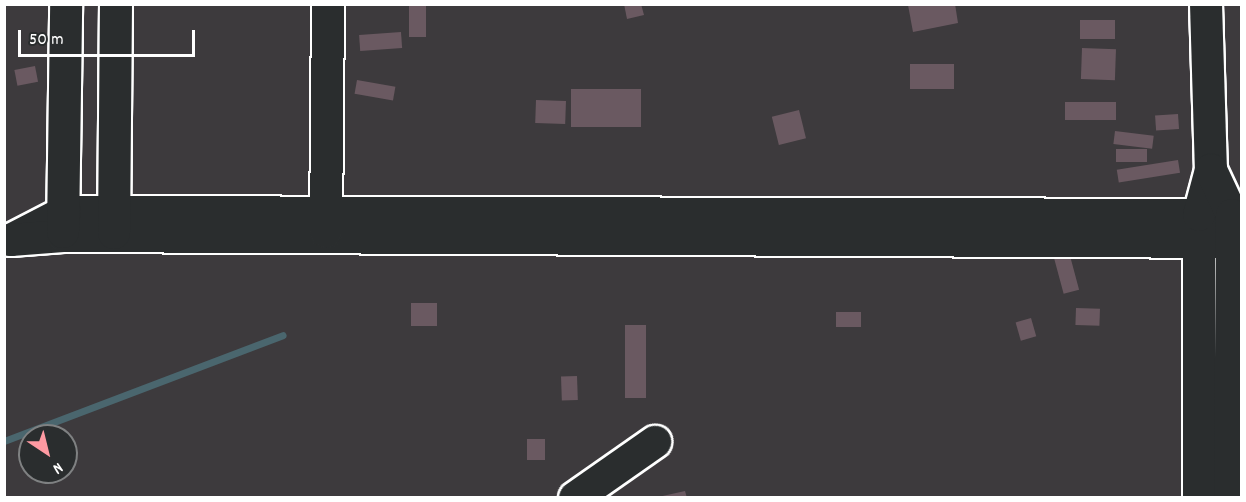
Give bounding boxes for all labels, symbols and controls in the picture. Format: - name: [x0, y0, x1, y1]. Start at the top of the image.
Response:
- scale bar: [21, 18, 198, 56]
- text: 50 m: [29, 28, 64, 53]
- north arrow: [18, 424, 78, 484]
- text: N: [48, 456, 67, 479]

